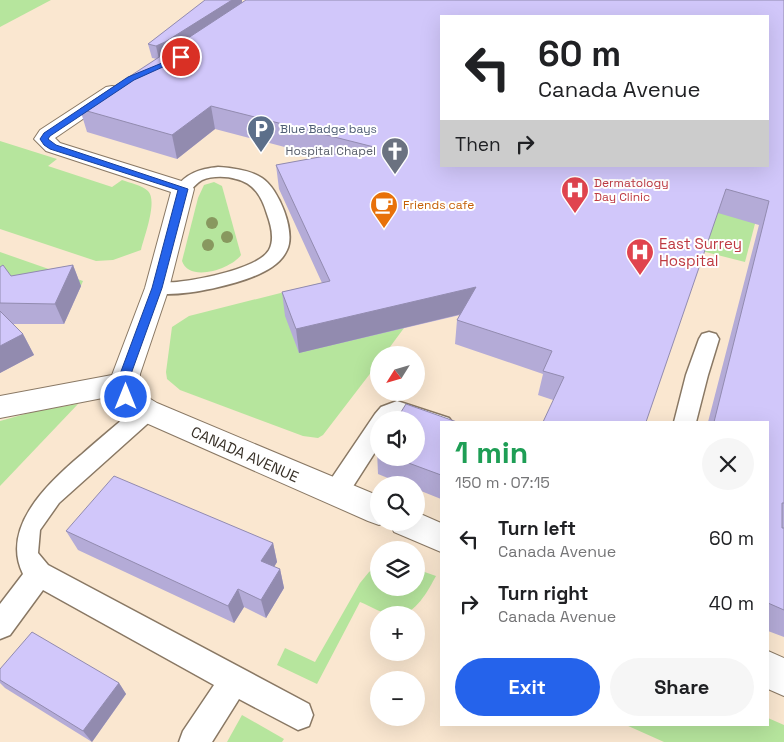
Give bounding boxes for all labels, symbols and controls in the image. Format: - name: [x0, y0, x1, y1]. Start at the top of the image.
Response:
- text: 60 m: [538, 32, 621, 76]
- icon: left: [455, 35, 520, 100]
- pin: [160, 36, 202, 78]
- icon: arrive: [167, 43, 195, 71]
- text: Canada Avenue: [538, 75, 701, 103]
- parking icon: Blue Badge bays: [246, 114, 276, 153]
- place label: Blue Badge bays: [280, 121, 377, 137]
- icon: right: [511, 130, 539, 158]
- text: Then: [455, 132, 501, 157]
- church icon: Hospital Chapel: [380, 136, 410, 175]
- place label: Hospital Chapel: [286, 143, 376, 159]
- hospital icon: Dermatology Day Clinic: [560, 175, 590, 214]
- place label: Dermatology Day Clinic: [594, 175, 669, 205]
- cafe icon: Friends cafe: [369, 190, 399, 229]
- place label: Friends cafe: [403, 197, 474, 213]
- place label: East Surrey Hospital: [659, 234, 742, 270]
- hospital icon: East Surrey Hospital: [625, 237, 655, 276]
- north arrow: [370, 346, 425, 401]
- map controls: [370, 346, 425, 726]
- position arrow: [99, 370, 151, 422]
- button: sound: [370, 411, 425, 466]
- street label: CANADA AVENUE: [188, 422, 302, 486]
- text: 1 min: [455, 433, 528, 472]
- button: close: [702, 438, 754, 490]
- text: 150 m · 07:15: [455, 472, 550, 493]
- button: search: [370, 476, 425, 531]
- text: Turn left: [498, 516, 576, 541]
- icon: left: [455, 525, 483, 553]
- text: 60 m: [709, 526, 754, 551]
- button: layers: [370, 541, 425, 596]
- text: Canada Avenue: [498, 541, 616, 562]
- text: Turn right: [498, 581, 588, 606]
- icon: right: [455, 590, 483, 618]
- text: 40 m: [709, 591, 754, 616]
- button: +: [370, 606, 425, 661]
- text: Canada Avenue: [498, 606, 616, 627]
- button: Exit: [455, 658, 600, 716]
- button: Share: [610, 658, 754, 716]
- button: −: [370, 671, 425, 726]

